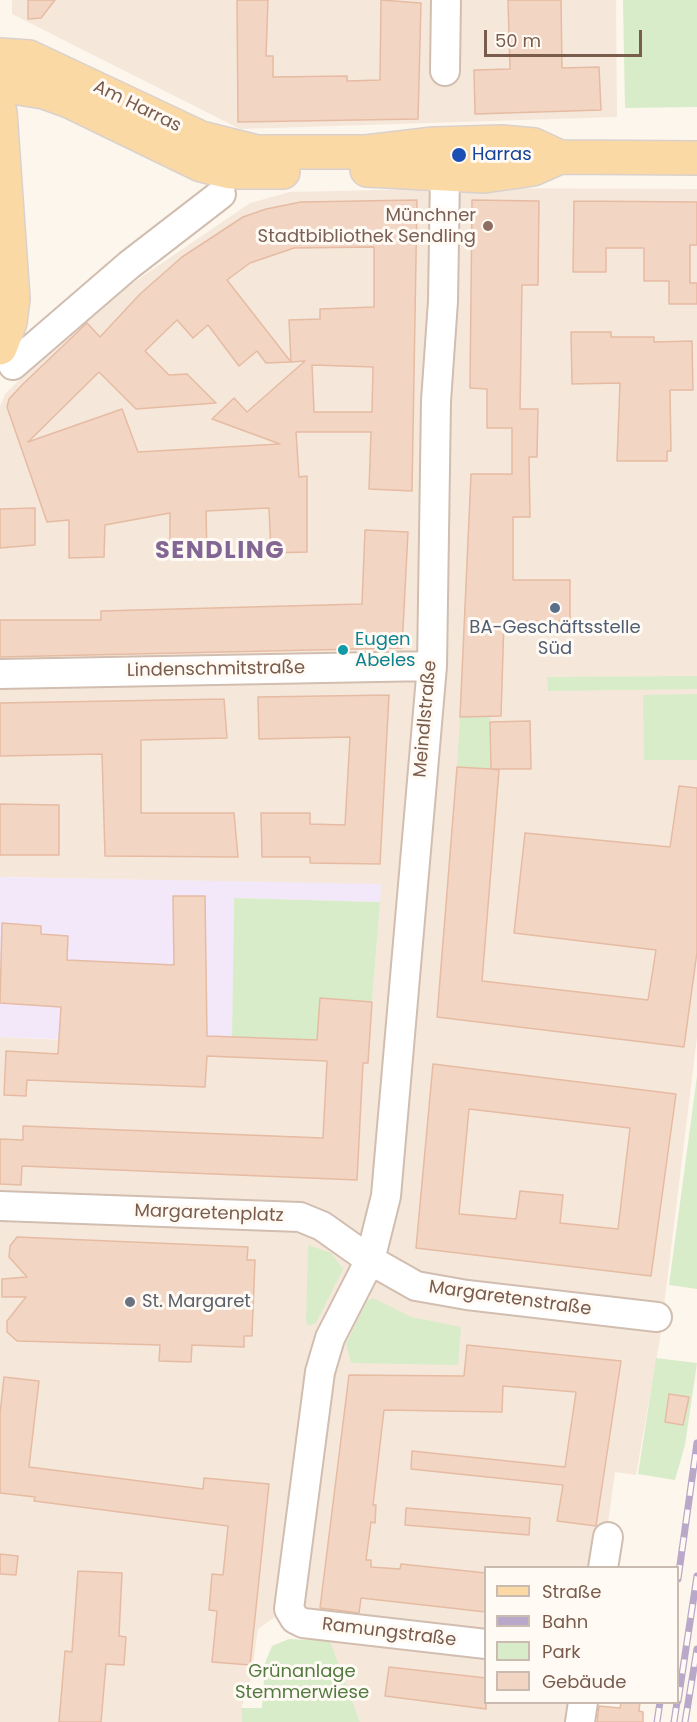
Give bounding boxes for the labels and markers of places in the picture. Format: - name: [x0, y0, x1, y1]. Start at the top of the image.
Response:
- place label: Harras: [472, 144, 532, 166]
- marker: Harras: [450, 146, 468, 164]
- place label: Münchner Stadtbibliothek Sendling: [258, 205, 476, 248]
- marker: Münchner Stadtbibliothek Sendling: [481, 219, 495, 233]
- marker: BA-Geschäftsstelle Süd: [548, 601, 562, 615]
- place label: BA-Geschäftsstelle Süd: [469, 617, 641, 660]
- place label: Eugen Abeles: [355, 629, 415, 672]
- marker: Eugen Abeles: [336, 643, 350, 657]
- place label: St. Margaret: [142, 1291, 251, 1313]
- marker: St. Margaret: [123, 1295, 137, 1309]

